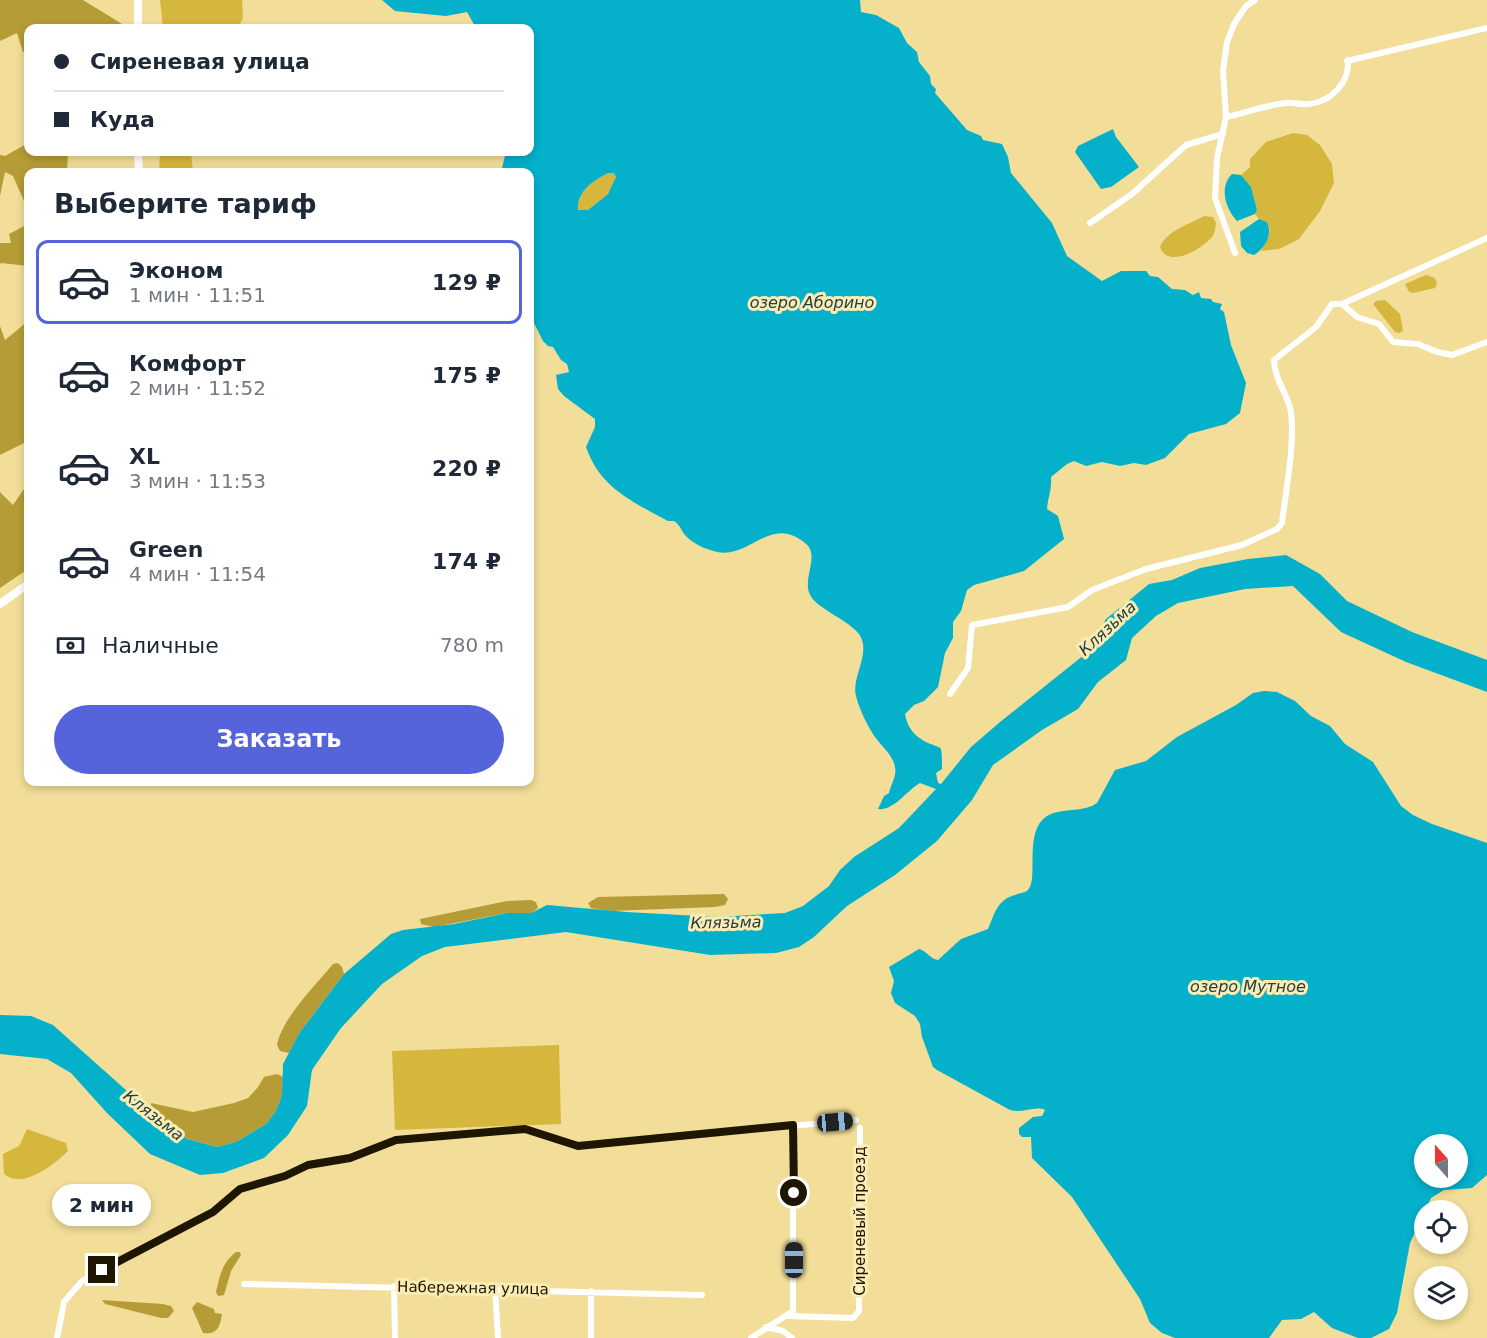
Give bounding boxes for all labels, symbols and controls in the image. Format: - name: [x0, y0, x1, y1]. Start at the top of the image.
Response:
- text: Сиреневая улица: [90, 49, 310, 74]
- text: Куда: [90, 107, 155, 132]
- text: Выберите тариф: [54, 188, 317, 219]
- icon: car: [57, 255, 111, 309]
- text: Эконом: [129, 258, 224, 283]
- text: 129 ₽: [432, 270, 501, 295]
- text: 1 мин · 11:51: [129, 283, 266, 307]
- water label: озеро Аборино: [750, 293, 875, 312]
- icon: car: [57, 348, 111, 402]
- text: Комфорт: [129, 351, 246, 376]
- text: 175 ₽: [432, 363, 501, 388]
- text: 2 мин · 11:52: [129, 376, 266, 400]
- icon: car: [57, 441, 111, 495]
- text: XL: [129, 444, 160, 469]
- text: 220 ₽: [432, 456, 501, 481]
- text: 3 мин · 11:53: [129, 469, 266, 493]
- icon: car: [57, 534, 111, 588]
- text: Green: [129, 537, 203, 562]
- text: 174 ₽: [432, 549, 501, 574]
- text: 4 мин · 11:54: [129, 562, 266, 586]
- water label: Клязьма: [1075, 597, 1140, 660]
- icon: cash: [54, 629, 87, 662]
- text: Наличные: [102, 633, 219, 658]
- text: 780 m: [440, 633, 504, 657]
- button: Заказать: [54, 705, 504, 774]
- water label: Клязьма: [690, 912, 762, 933]
- water label: озеро Мутное: [1190, 977, 1306, 996]
- water label: Клязьма: [120, 1086, 188, 1145]
- car: [816, 1111, 854, 1133]
- north arrow: [1414, 1134, 1468, 1188]
- map controls: [1414, 1134, 1468, 1320]
- street label: Сиреневый проезд: [851, 1146, 869, 1296]
- route start: [780, 1179, 807, 1206]
- callout: 2 мин: [52, 1183, 152, 1225]
- text: 2 мин: [69, 1193, 134, 1217]
- button: locate: [1414, 1200, 1468, 1254]
- car: [785, 1242, 803, 1278]
- route end: [88, 1256, 115, 1283]
- button: layers: [1414, 1266, 1468, 1320]
- street label: Набережная улица: [397, 1278, 549, 1298]

